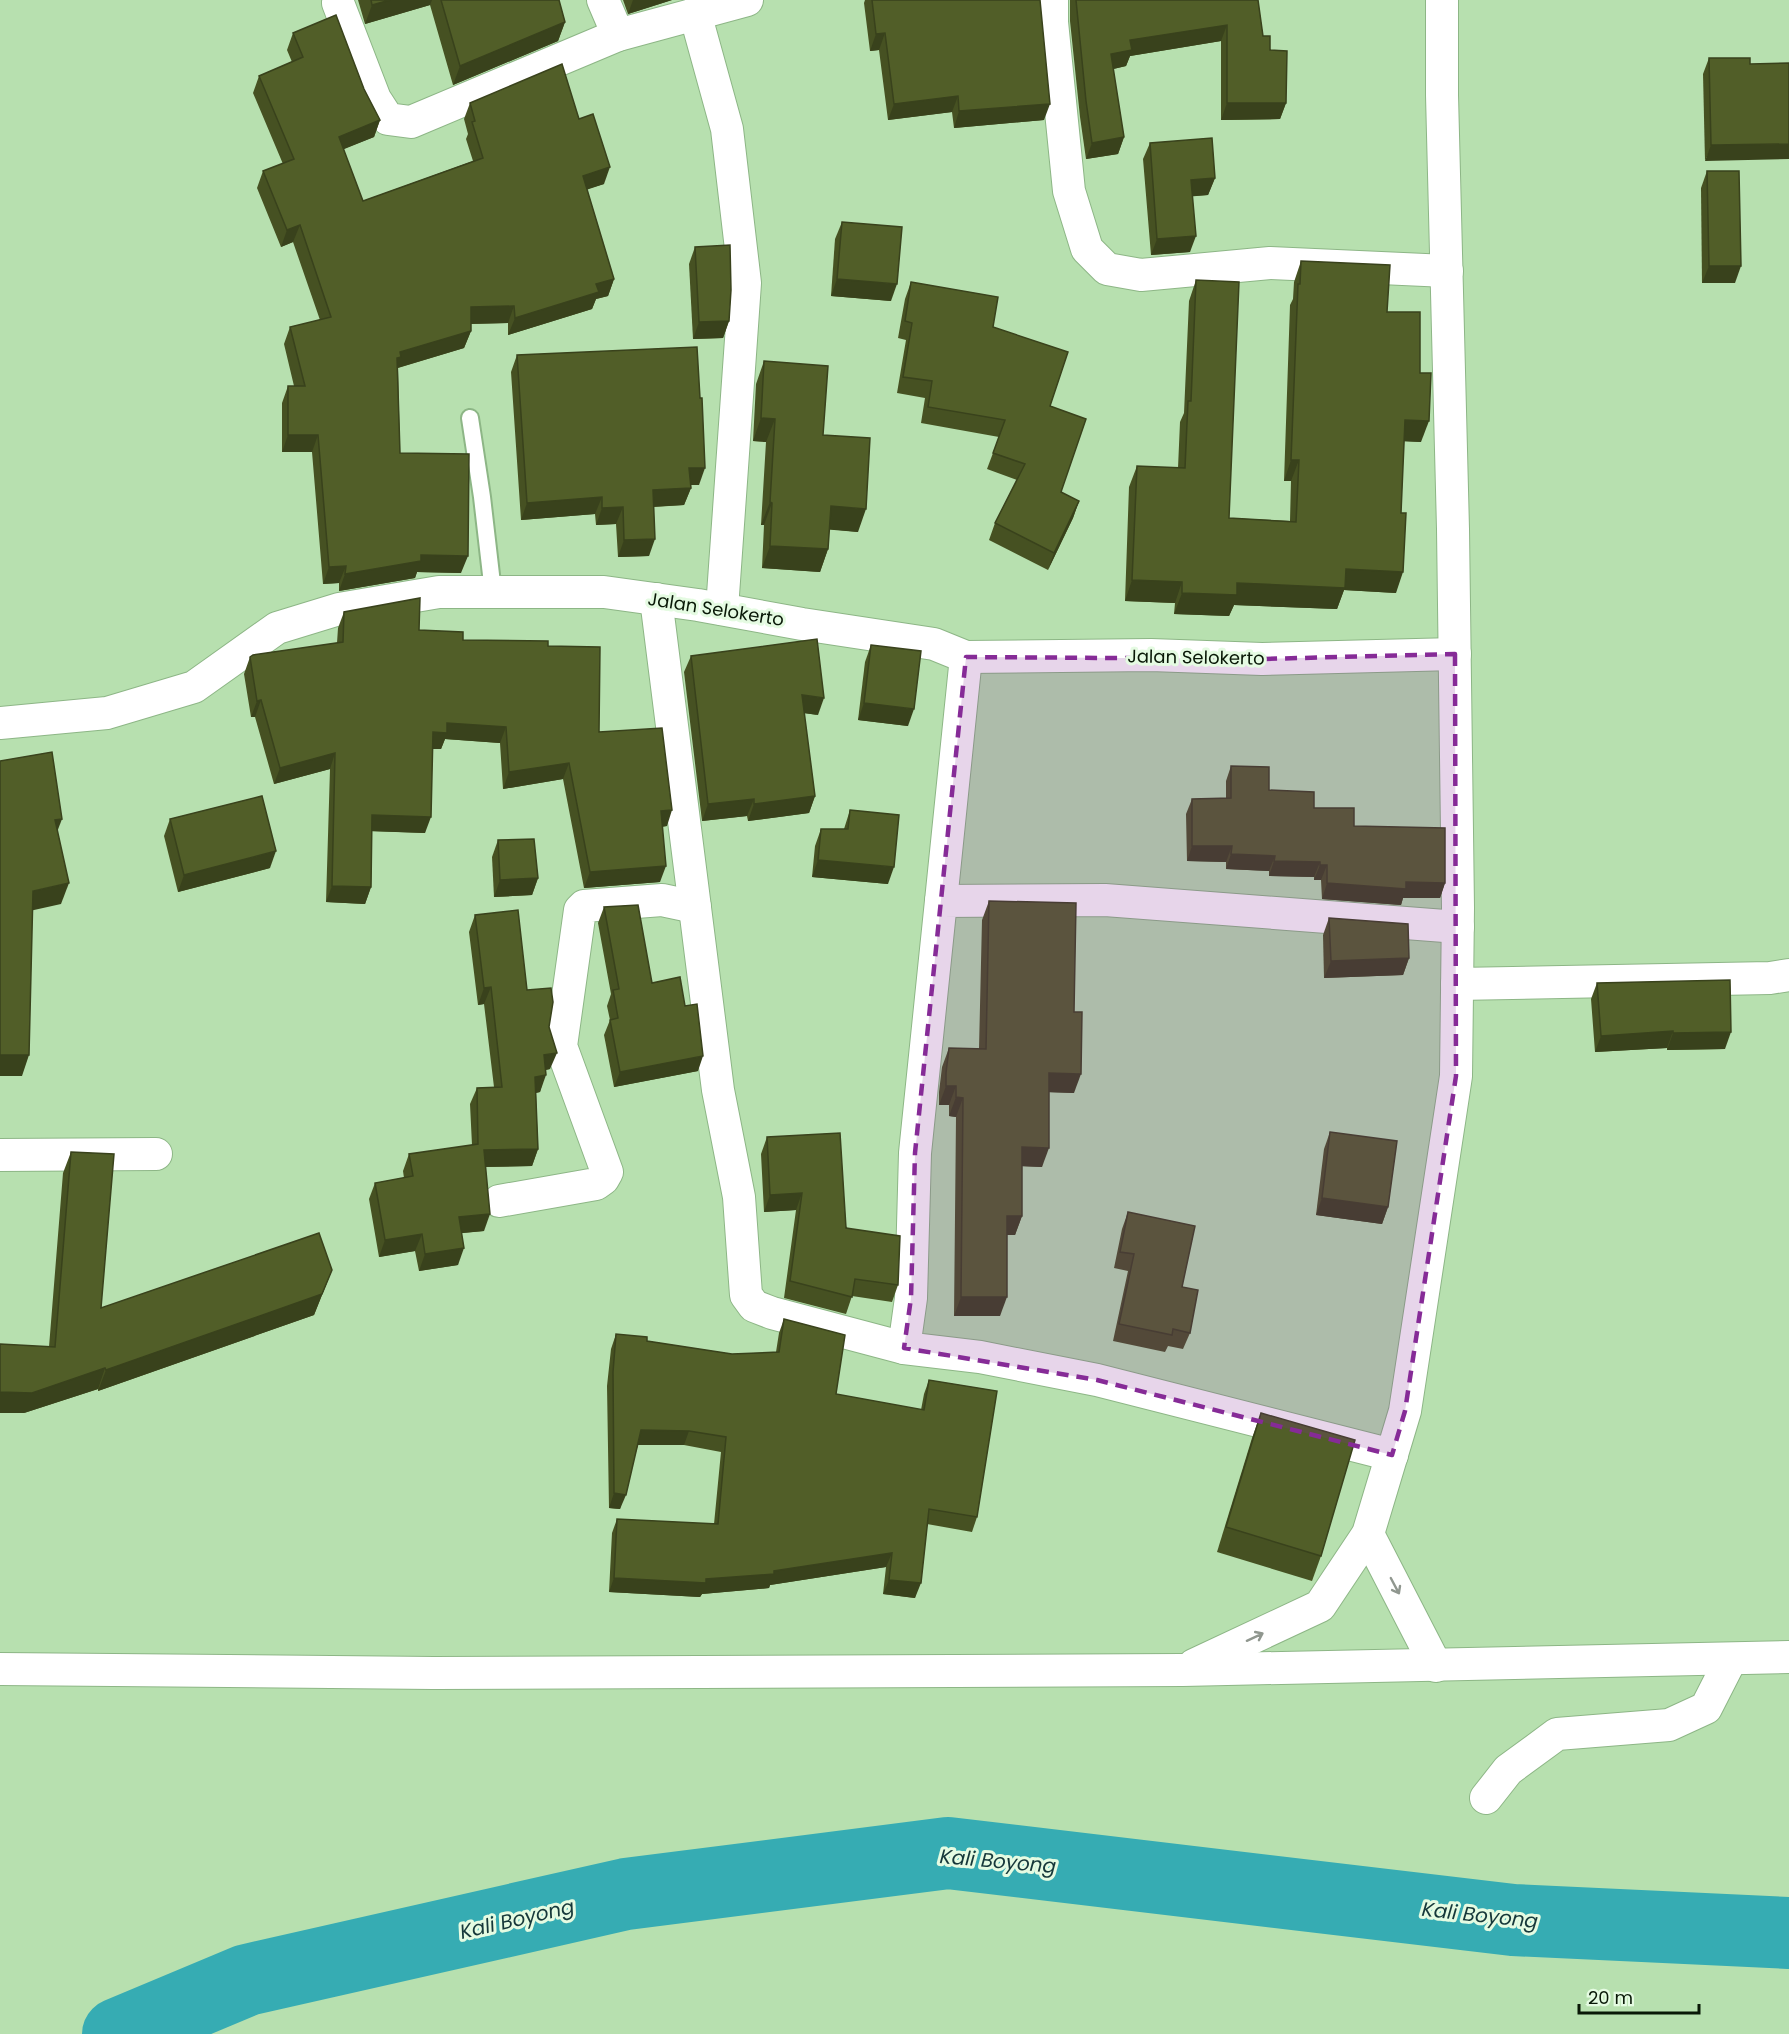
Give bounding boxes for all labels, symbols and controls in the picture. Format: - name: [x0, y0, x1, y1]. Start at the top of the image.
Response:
- street label: Jalan Selokerto: [646, 586, 786, 632]
- street label: Jalan Selokerto: [1127, 643, 1265, 671]
- one-way arrow: [1390, 1577, 1401, 1595]
- one-way arrow: [1246, 1630, 1264, 1642]
- water label: Kali Boyong: [939, 1842, 1057, 1880]
- water label: Kali Boyong: [457, 1892, 577, 1946]
- water label: Kali Boyong: [1420, 1895, 1540, 1935]
- scale bar: [1579, 1977, 1699, 2015]
- text: 20 m: [1588, 1985, 1633, 2010]

